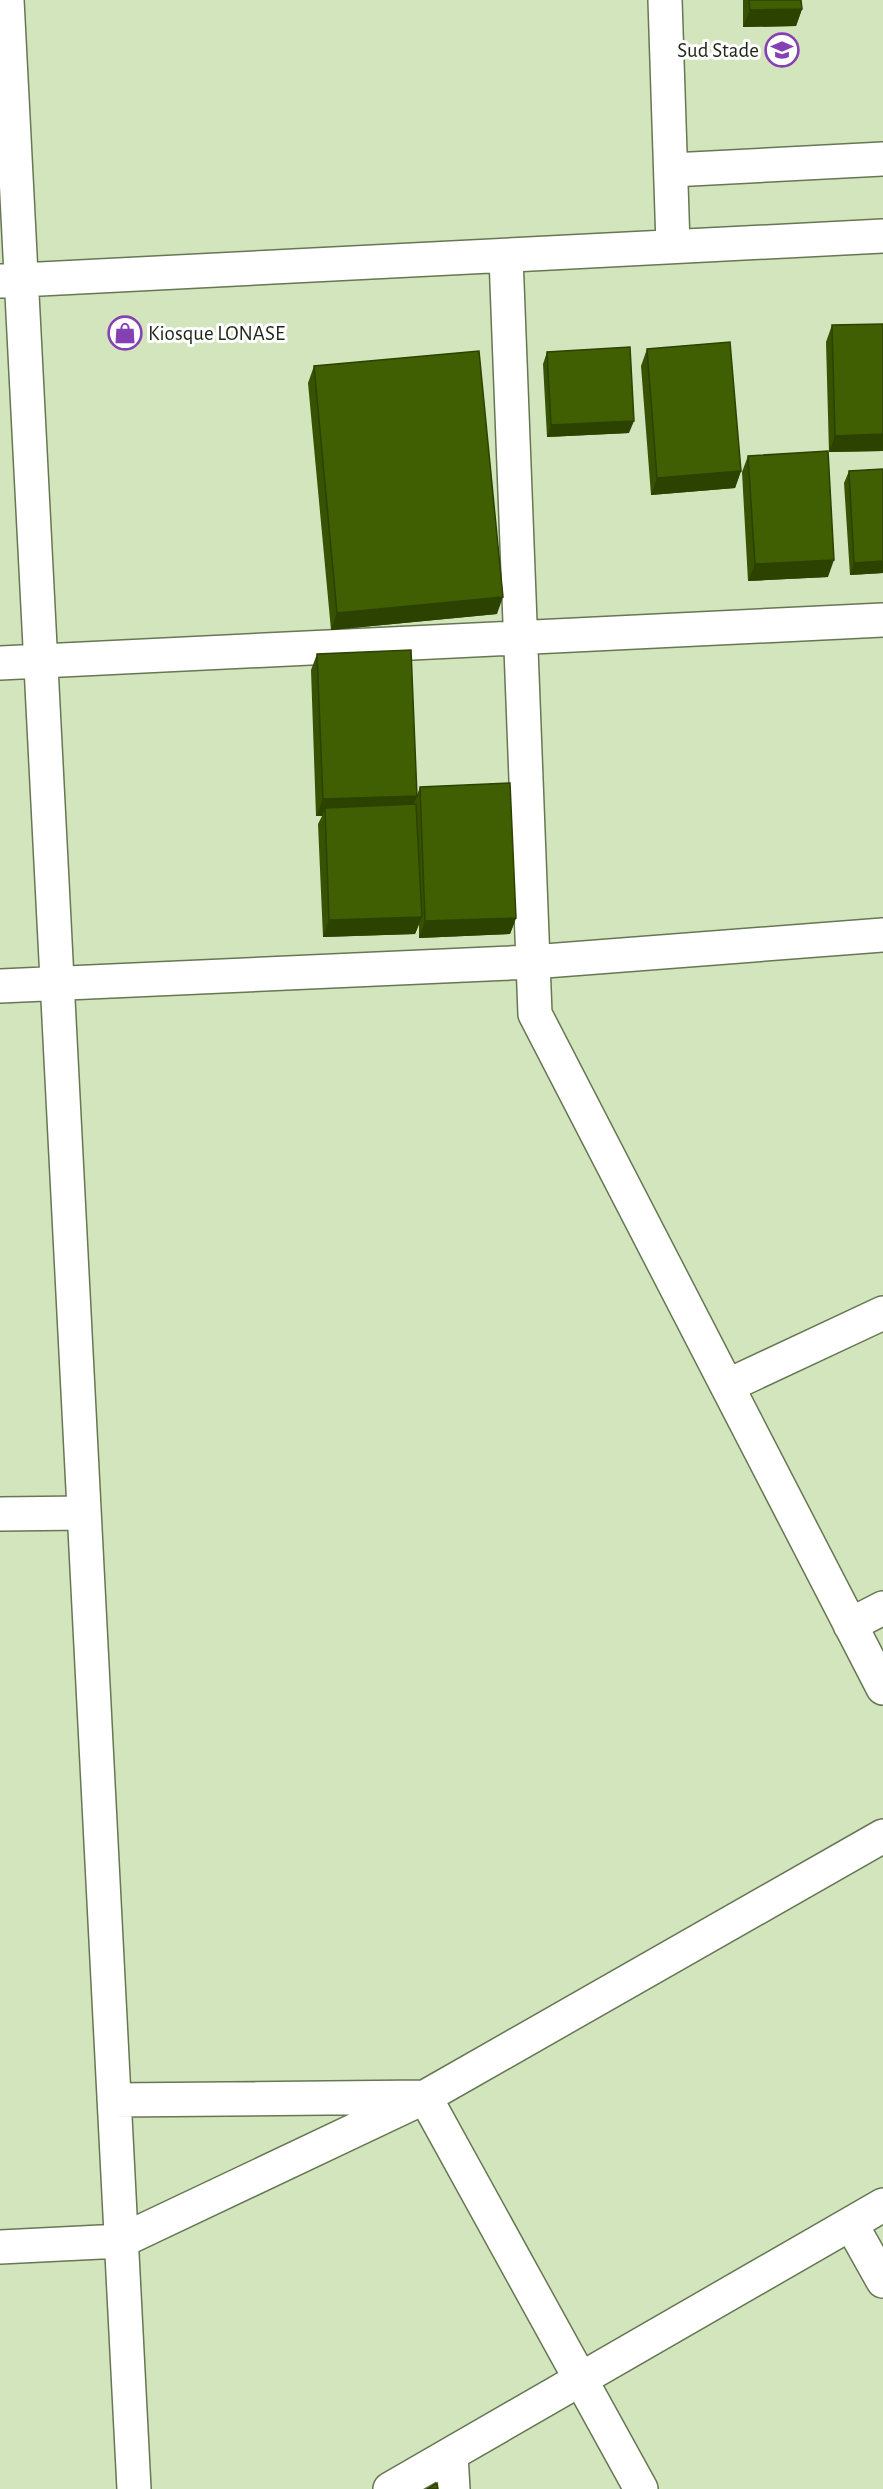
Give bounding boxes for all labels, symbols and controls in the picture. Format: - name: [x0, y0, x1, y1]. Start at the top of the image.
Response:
- school or university icon: Sud Stade: [764, 32, 800, 68]
- place label: Sud Stade: [677, 40, 759, 61]
- shop icon: Kiosque LONASE: [107, 315, 143, 351]
- place label: Kiosque LONASE: [148, 323, 285, 344]

